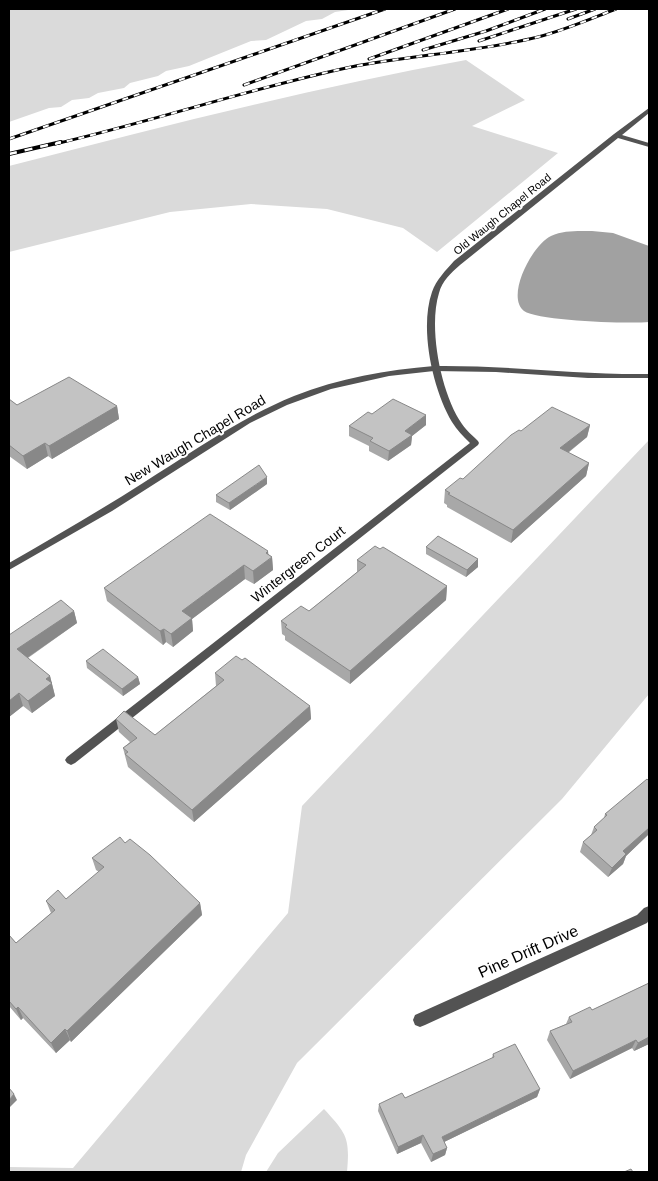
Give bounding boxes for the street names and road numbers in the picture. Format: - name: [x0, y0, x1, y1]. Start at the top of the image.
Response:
- street label: Old Waugh Chapel Road: [451, 171, 553, 257]
- street label: New Waugh Chapel Road: [122, 392, 268, 488]
- street label: Wintergreen Court: [248, 522, 348, 606]
- street label: Pine Drift Drive: [476, 922, 581, 981]

